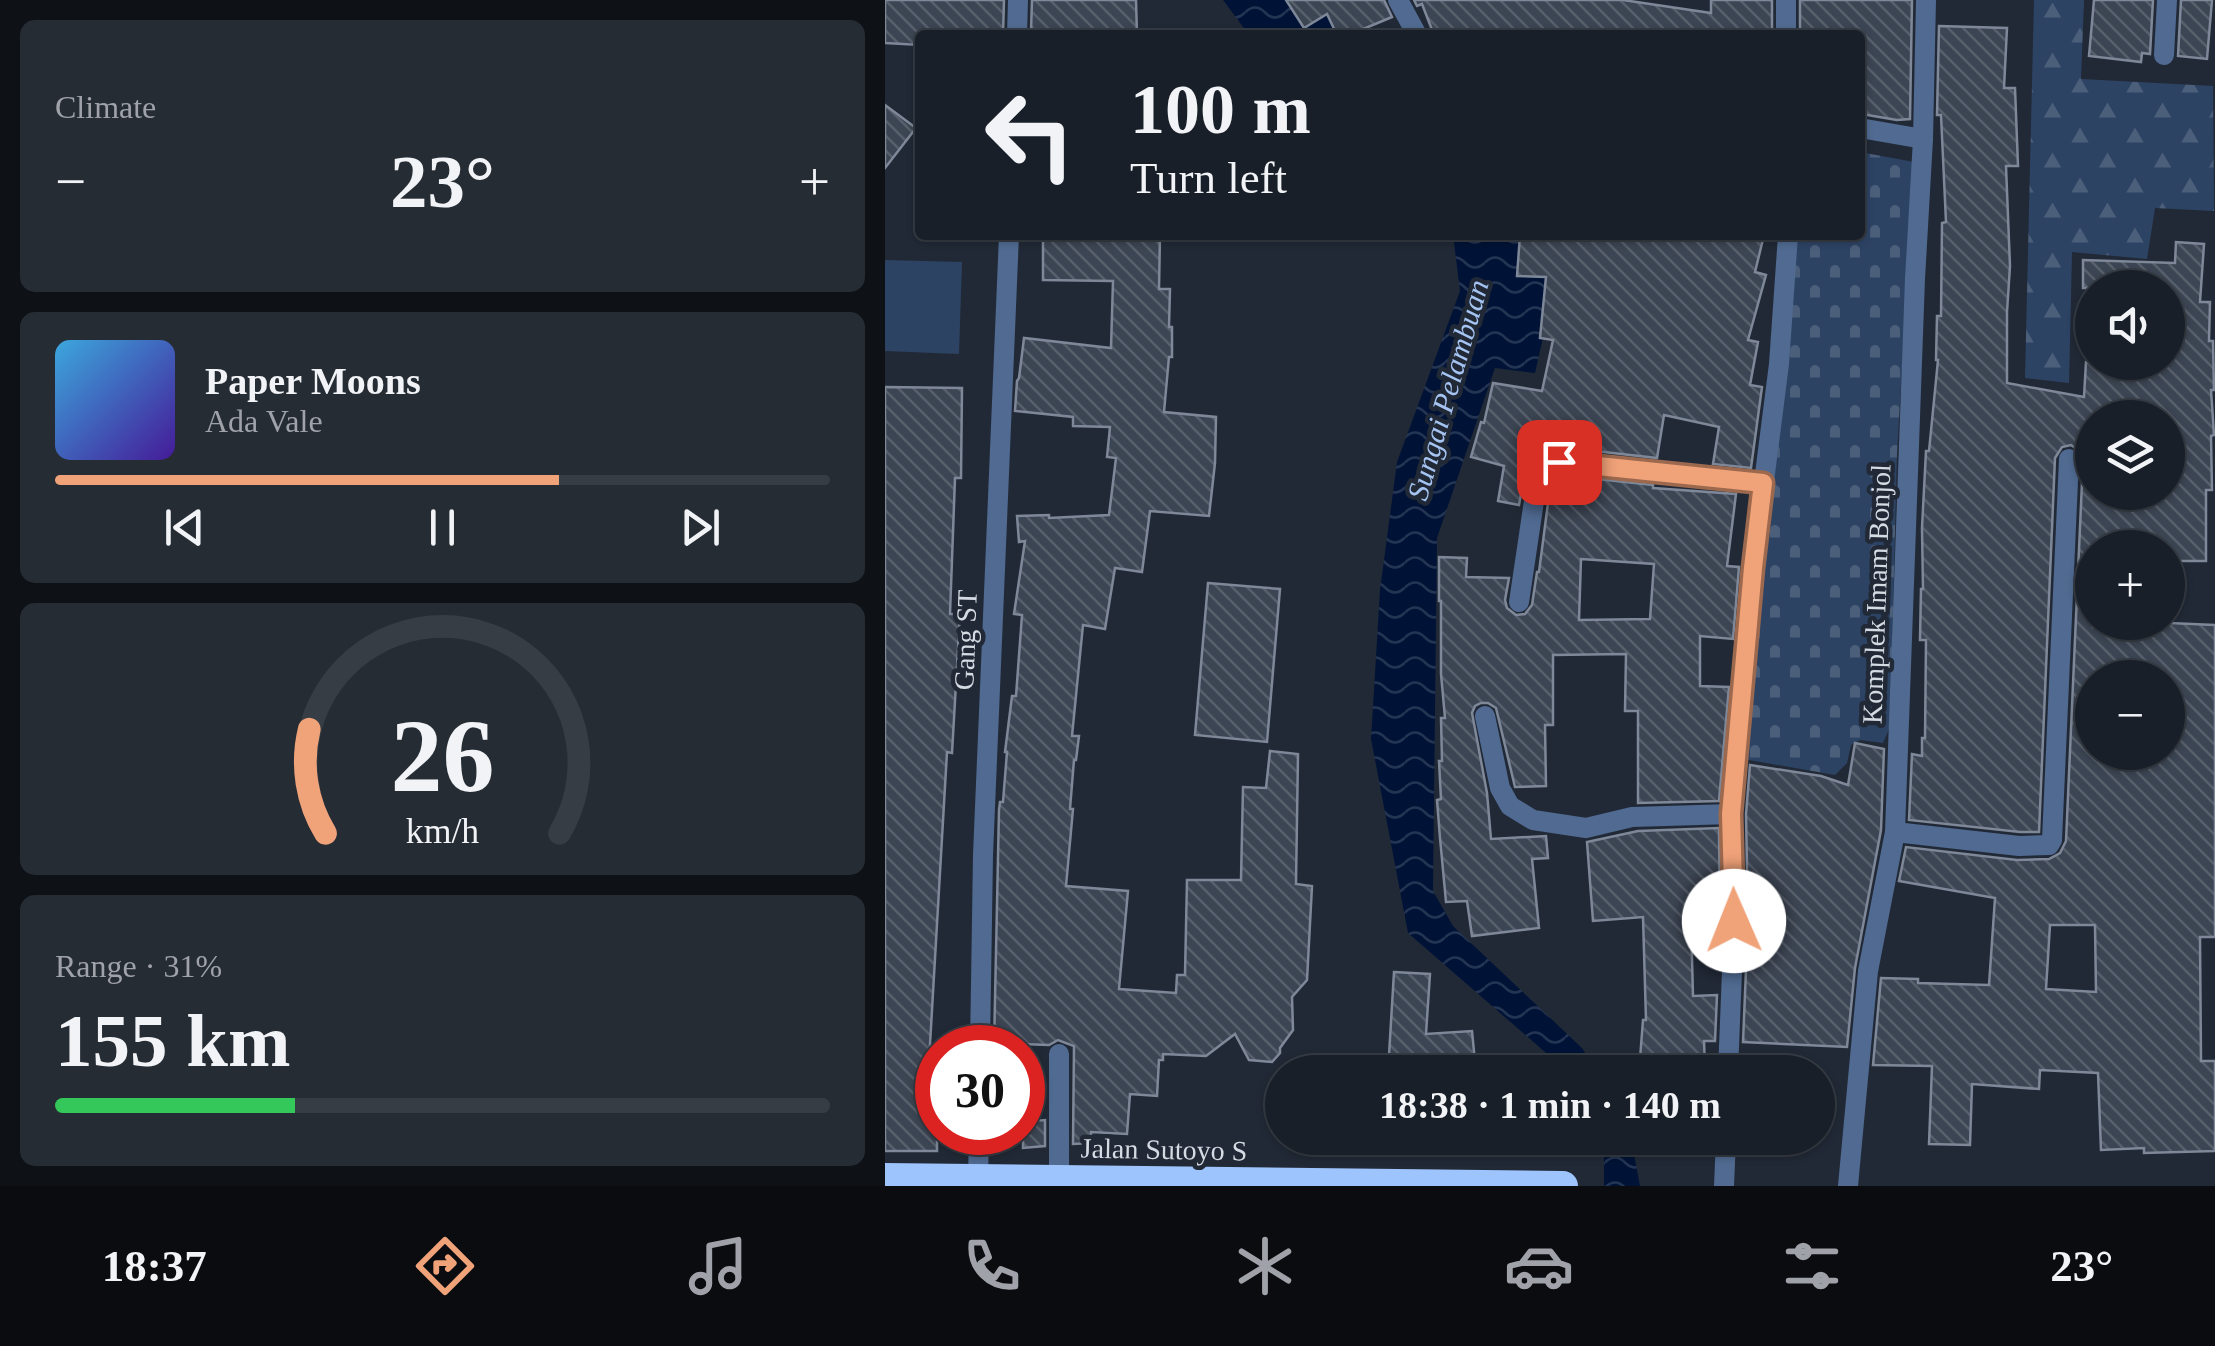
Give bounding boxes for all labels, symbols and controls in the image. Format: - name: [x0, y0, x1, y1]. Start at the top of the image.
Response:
- icon: left: [965, 70, 1095, 200]
- text: 100 m: [1130, 71, 1311, 148]
- text: Climate: [55, 89, 156, 125]
- text: 23°: [390, 140, 495, 223]
- text: −: [55, 151, 86, 212]
- text: +: [799, 151, 830, 212]
- text: Turn left: [1130, 153, 1287, 203]
- map controls: [2075, 270, 2185, 770]
- button: sound: [2075, 270, 2185, 380]
- water label: Sungai Pelambuan: [1400, 276, 1495, 504]
- text: Paper Moons: [205, 360, 421, 402]
- button: layers: [2075, 400, 2185, 510]
- text: Ada Vale: [205, 403, 323, 439]
- pin: [1517, 420, 1602, 505]
- icon: arrive: [1532, 435, 1587, 490]
- street label: Komplek Imam Bonjol: [1856, 463, 1897, 724]
- icon: previous: [157, 500, 212, 555]
- icon: pause: [415, 500, 470, 555]
- icon: next: [673, 500, 728, 555]
- button: +: [2075, 530, 2185, 640]
- street label: Gang ST: [948, 589, 983, 691]
- button: −: [2075, 660, 2185, 770]
- text: 26: [391, 698, 495, 813]
- text: km/h: [406, 811, 479, 851]
- position arrow: [1682, 869, 1786, 973]
- text: Range · 31%: [55, 948, 222, 984]
- text: 155 km: [55, 999, 290, 1082]
- speed limit sign: 30: [915, 1025, 1045, 1155]
- text: 18:38 · 1 min · 140 m: [1379, 1084, 1721, 1126]
- street label: Jalan Sutoyo S: [1080, 1133, 1247, 1166]
- icon: directions: [410, 1231, 480, 1301]
- icon: music: [683, 1231, 753, 1301]
- icon: phone: [957, 1231, 1027, 1301]
- icon: climate: [1230, 1231, 1300, 1301]
- icon: car: [1504, 1231, 1574, 1301]
- icon: filters: [1777, 1231, 1847, 1301]
- text: 18:37: [102, 1241, 207, 1291]
- text: 23°: [2050, 1241, 2113, 1291]

